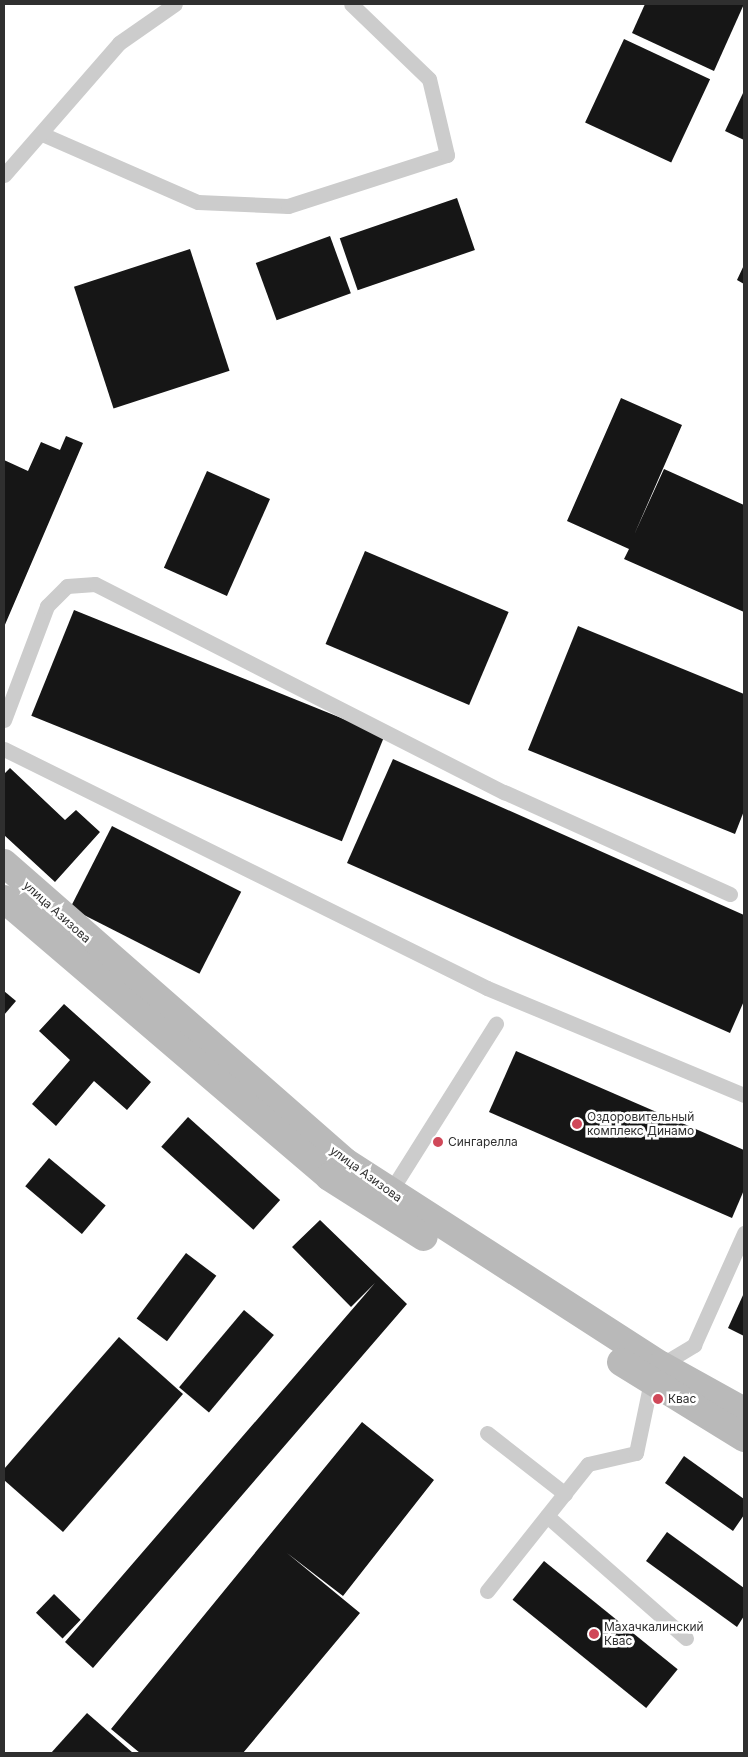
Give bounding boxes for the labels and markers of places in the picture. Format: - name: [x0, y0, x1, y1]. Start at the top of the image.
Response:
- place label: Оздоровительный комплекс Динамо: [587, 1110, 694, 1138]
- marker: Оздоровительный комплекс Динамо: [571, 1118, 583, 1130]
- place label: Сингарелла: [448, 1135, 518, 1149]
- marker: Сингарелла: [432, 1136, 444, 1148]
- place label: Квас: [668, 1392, 696, 1406]
- marker: Квас: [652, 1393, 664, 1405]
- place label: Махачкалинский Квас: [604, 1620, 704, 1648]
- marker: Махачкалинский Квас: [588, 1628, 600, 1640]

